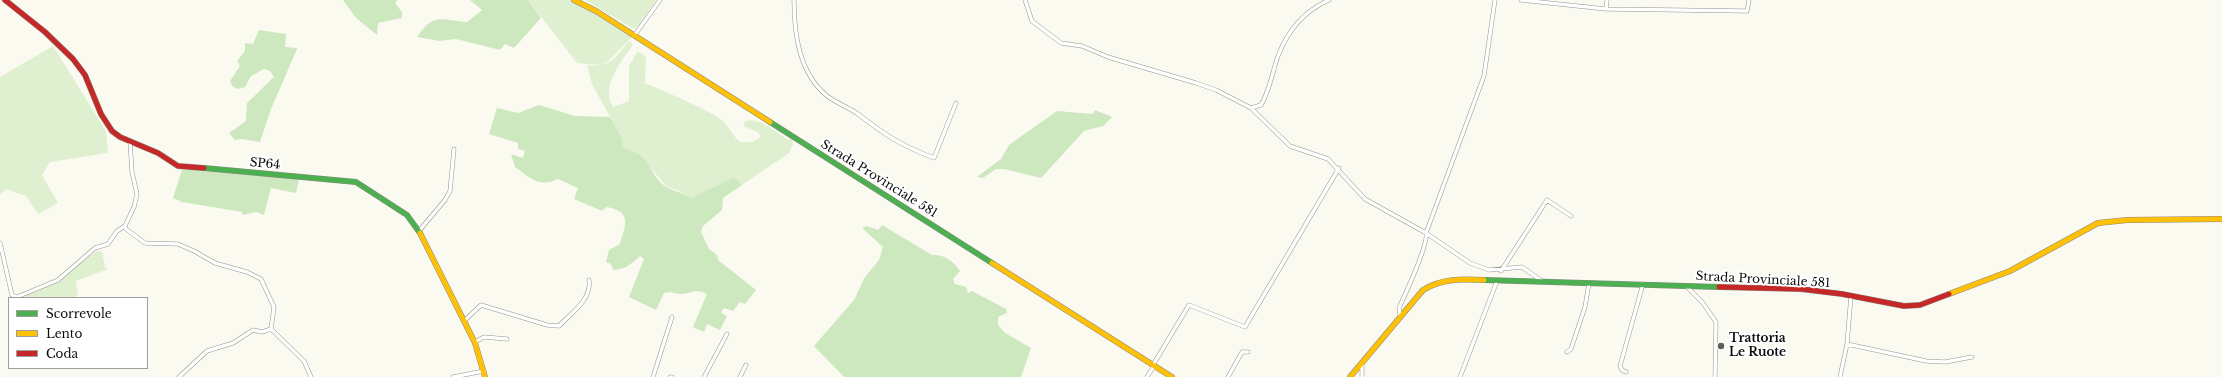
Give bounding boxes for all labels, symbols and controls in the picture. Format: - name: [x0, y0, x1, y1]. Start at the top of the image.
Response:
- street label: Strada Provinciale 581: [818, 137, 940, 221]
- street label: SP64: [249, 155, 281, 173]
- street label: Strada Provinciale 581: [1695, 269, 1831, 291]
- legend: [8, 297, 148, 369]
- text: Scorrevole: [46, 306, 112, 321]
- text: Lento: [46, 326, 82, 341]
- place label: Trattoria Le Ruote: [1729, 332, 1786, 360]
- marker: Trattoria Le Ruote: [1716, 341, 1726, 351]
- text: Coda: [46, 346, 78, 361]

